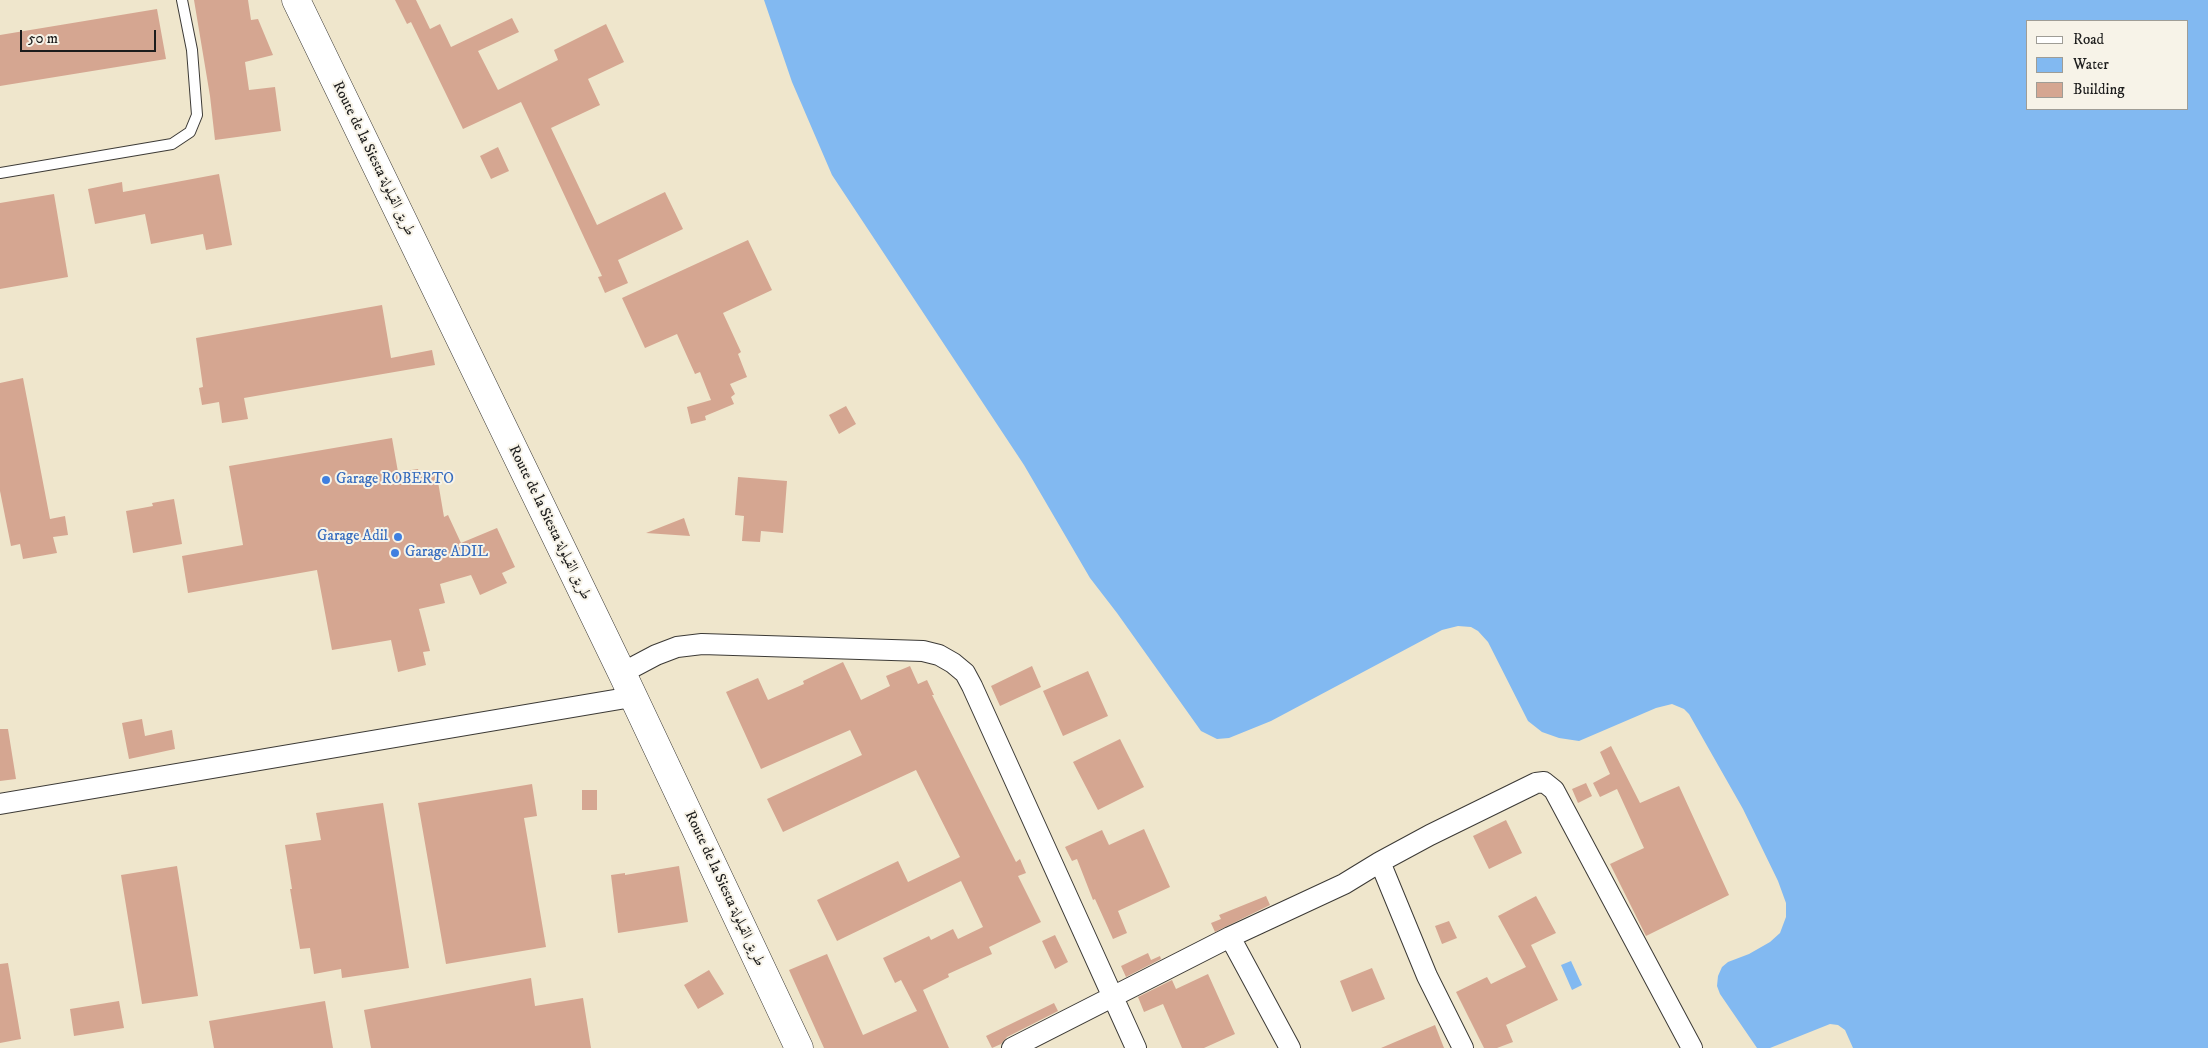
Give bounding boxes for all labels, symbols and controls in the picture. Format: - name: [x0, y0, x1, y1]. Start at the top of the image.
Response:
- scale bar: [22, 20, 159, 52]
- legend: [2026, 20, 2188, 110]
- text: 50 m: [28, 29, 58, 48]
- text: Road: [2073, 30, 2104, 49]
- text: Water: [2073, 55, 2109, 74]
- street label: Route de la Siesta طريق القيلولة: [328, 79, 418, 239]
- text: Building: [2073, 80, 2125, 99]
- street label: Route de la Siesta طريق القيلولة: [504, 443, 594, 603]
- place label: Garage ROBERTO: [336, 471, 454, 489]
- marker: Garage ROBERTO: [320, 474, 332, 486]
- place label: Garage Adil: [317, 528, 388, 546]
- marker: Garage Adil: [392, 531, 404, 543]
- place label: Garage ADIL: [405, 544, 488, 562]
- marker: Garage ADIL: [389, 547, 401, 559]
- street label: Route de la Siesta طريق القيلولة: [680, 808, 768, 970]

